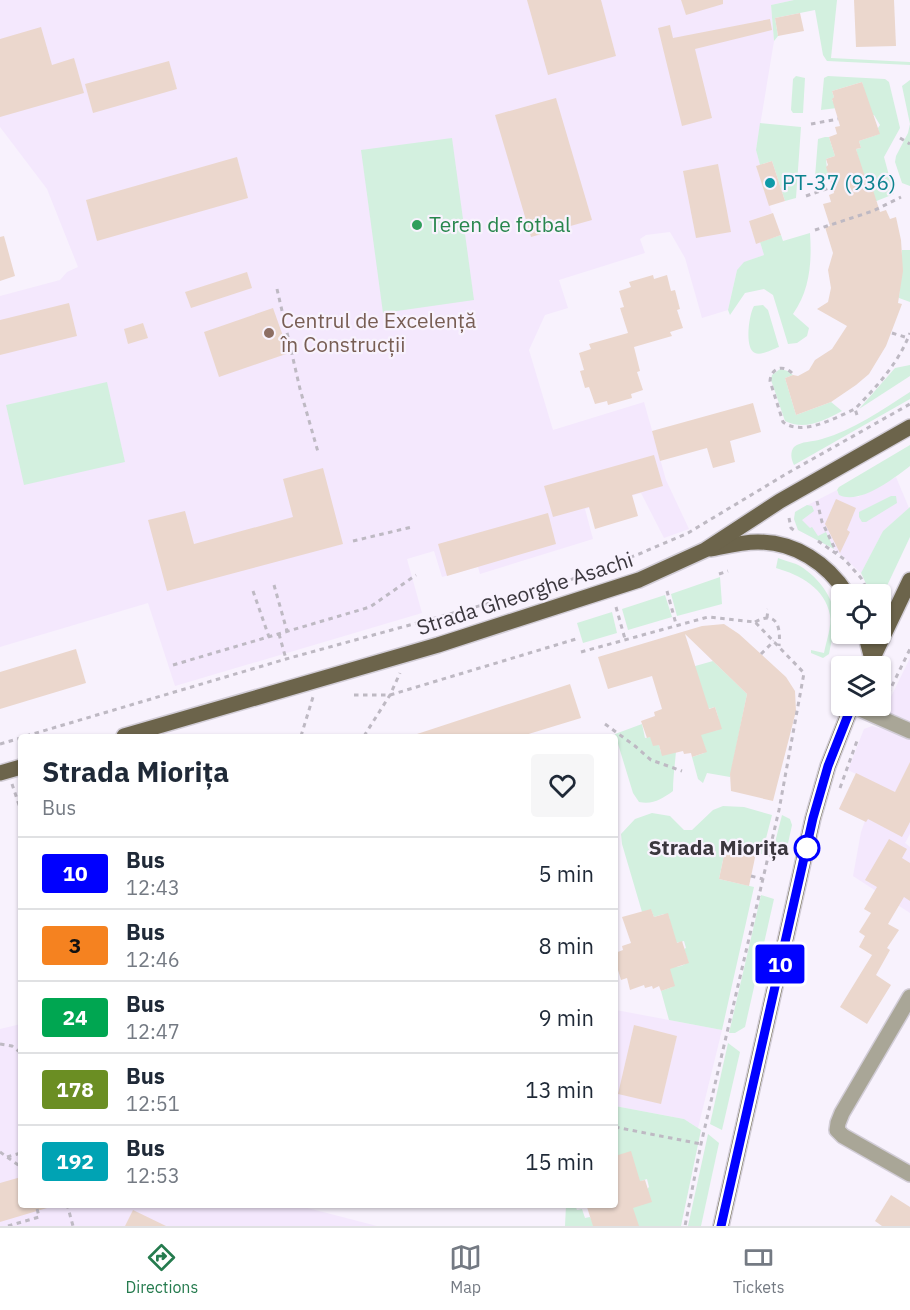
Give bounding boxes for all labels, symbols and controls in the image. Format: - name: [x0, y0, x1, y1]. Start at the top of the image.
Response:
- place label: PT-37 (936): [782, 168, 896, 196]
- marker: PT-37 (936): [763, 176, 777, 190]
- place label: Teren de fotbal: [429, 210, 571, 238]
- marker: Teren de fotbal: [410, 218, 424, 232]
- place label: Centrul de Excelență în Construcții: [280, 306, 476, 358]
- marker: Centrul de Excelență în Construcții: [262, 326, 276, 340]
- street label: Strada Gheorghe Asachi: [413, 545, 636, 641]
- map controls: [831, 584, 891, 716]
- button: locate: [831, 584, 891, 644]
- button: layers: [831, 656, 891, 716]
- text: Strada Miorița: [42, 753, 229, 790]
- button: heart: [531, 754, 594, 817]
- text: Bus: [42, 794, 76, 821]
- place label: Strada Miorița: [649, 833, 789, 861]
- marker: Strada Miorița: [794, 835, 820, 861]
- text: Bus: [126, 845, 165, 874]
- text: 10: [62, 859, 88, 887]
- text: 5 min: [538, 859, 594, 888]
- text: 12:43: [126, 874, 180, 901]
- text: Bus: [126, 917, 165, 946]
- text: 3: [69, 931, 81, 959]
- text: 8 min: [538, 931, 594, 960]
- line badge: 10: [753, 944, 807, 984]
- text: 12:46: [126, 946, 180, 973]
- text: 10: [767, 950, 793, 978]
- text: Bus: [126, 989, 165, 1018]
- text: 24: [62, 1003, 88, 1031]
- text: 9 min: [538, 1003, 594, 1032]
- text: 12:47: [126, 1018, 180, 1045]
- text: Bus: [126, 1061, 165, 1090]
- text: 178: [56, 1075, 94, 1103]
- text: 13 min: [525, 1075, 594, 1104]
- text: 12:51: [126, 1090, 180, 1117]
- text: Bus: [126, 1133, 165, 1162]
- text: 192: [56, 1147, 94, 1175]
- text: 15 min: [525, 1147, 594, 1176]
- text: 12:53: [126, 1162, 180, 1189]
- tab: Directions: [125, 1241, 198, 1297]
- tab: Map: [449, 1241, 482, 1297]
- tab: Tickets: [733, 1241, 785, 1297]

